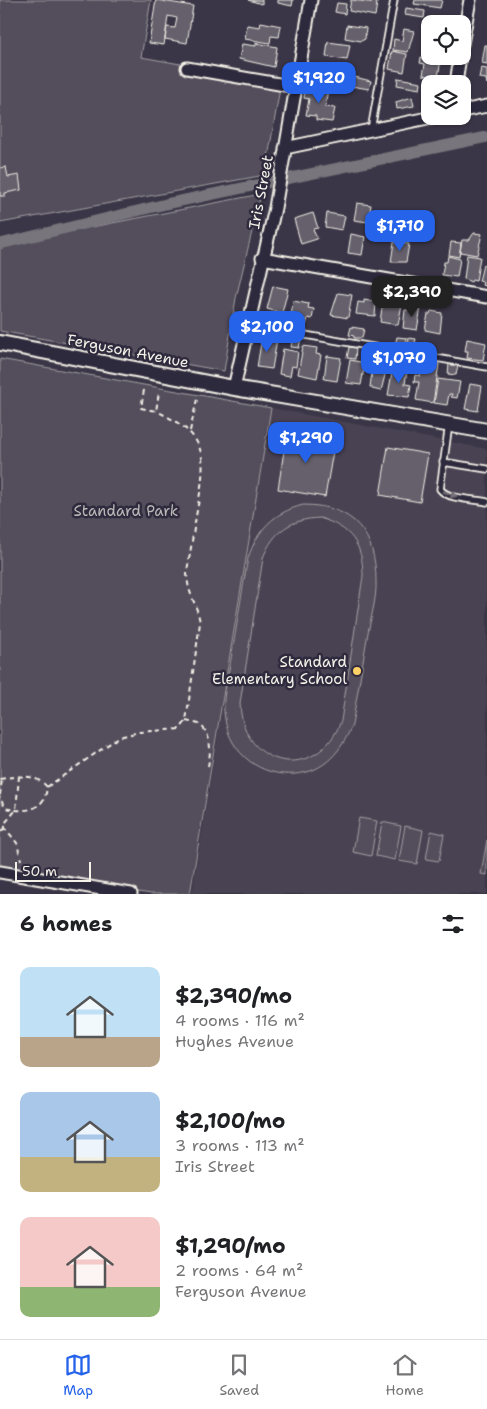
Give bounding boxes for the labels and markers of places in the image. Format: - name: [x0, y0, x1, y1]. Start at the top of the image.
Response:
- pin: $1,920: [278, 62, 360, 104]
- pin: $1,710: [359, 210, 441, 252]
- pin: $2,390: [371, 276, 453, 318]
- pin: $2,100: [226, 310, 308, 353]
- pin: $1,070: [358, 342, 440, 384]
- pin: $1,290: [265, 422, 347, 464]
- place label: Standard Elementary School: [212, 652, 347, 689]
- marker: Standard Elementary School: [351, 665, 363, 677]

